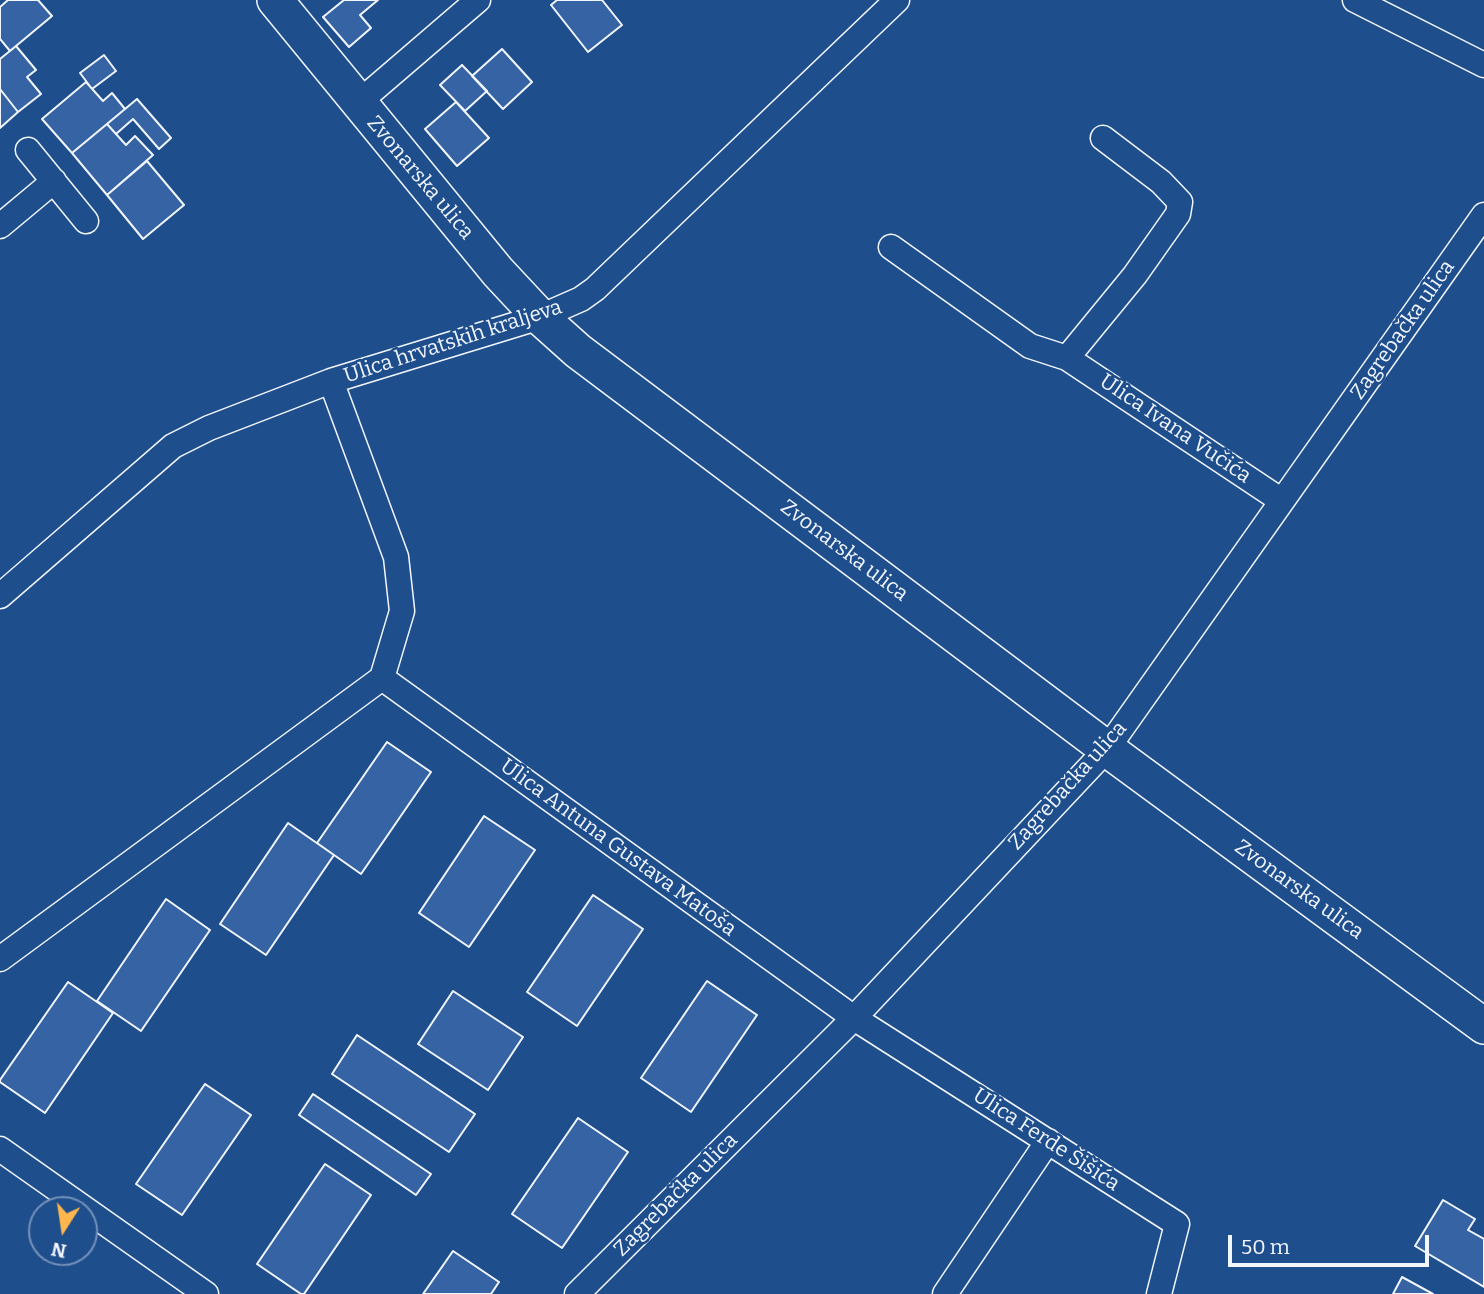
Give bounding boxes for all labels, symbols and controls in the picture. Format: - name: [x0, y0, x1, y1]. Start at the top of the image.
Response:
- street label: Zvonarska ulica: [361, 111, 479, 245]
- street label: Zagrebačka ulica: [1346, 255, 1460, 405]
- street label: Ulica hrvatskih kraljeva: [341, 295, 565, 389]
- street label: Ulica Ivana Vučića: [1094, 369, 1256, 489]
- street label: Zvonarska ulica: [775, 495, 913, 607]
- street label: Zagrebačka ulica: [1004, 716, 1132, 856]
- street label: Ulica Antuna Gustava Matoša: [495, 754, 741, 942]
- street label: Zvonarska ulica: [1230, 835, 1368, 945]
- street label: Ulica Ferde Šišića: [968, 1083, 1124, 1197]
- street label: Zagrebačka ulica: [609, 1128, 743, 1262]
- north arrow: [28, 1196, 98, 1266]
- scale bar: [1232, 1220, 1433, 1264]
- text: 50 m: [1241, 1234, 1290, 1260]
- text: N: [49, 1237, 69, 1263]

